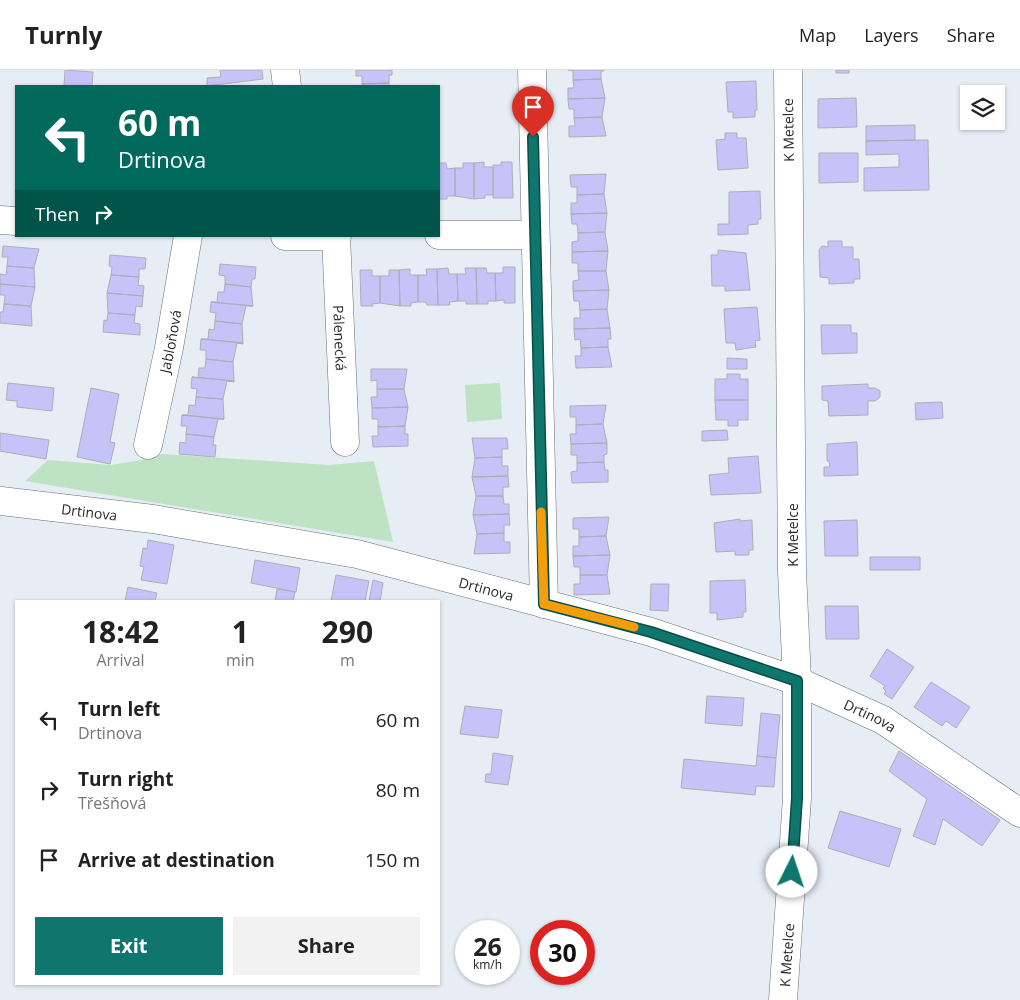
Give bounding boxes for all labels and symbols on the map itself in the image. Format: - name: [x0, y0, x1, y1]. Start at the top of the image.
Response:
- pin: [512, 86, 554, 137]
- street label: K Metelce: [778, 98, 798, 162]
- street label: Pálenecká: [330, 305, 351, 371]
- street label: Jabloňová: [154, 308, 185, 377]
- street label: Drtinova: [60, 499, 118, 524]
- street label: K Metelce: [783, 503, 802, 567]
- street label: Drtinova: [457, 572, 516, 605]
- street label: Drtinova: [841, 694, 900, 736]
- position arrow: [765, 845, 817, 897]
- speed limit sign: 30: [530, 920, 595, 985]
- street label: K Metelce: [774, 923, 798, 988]

